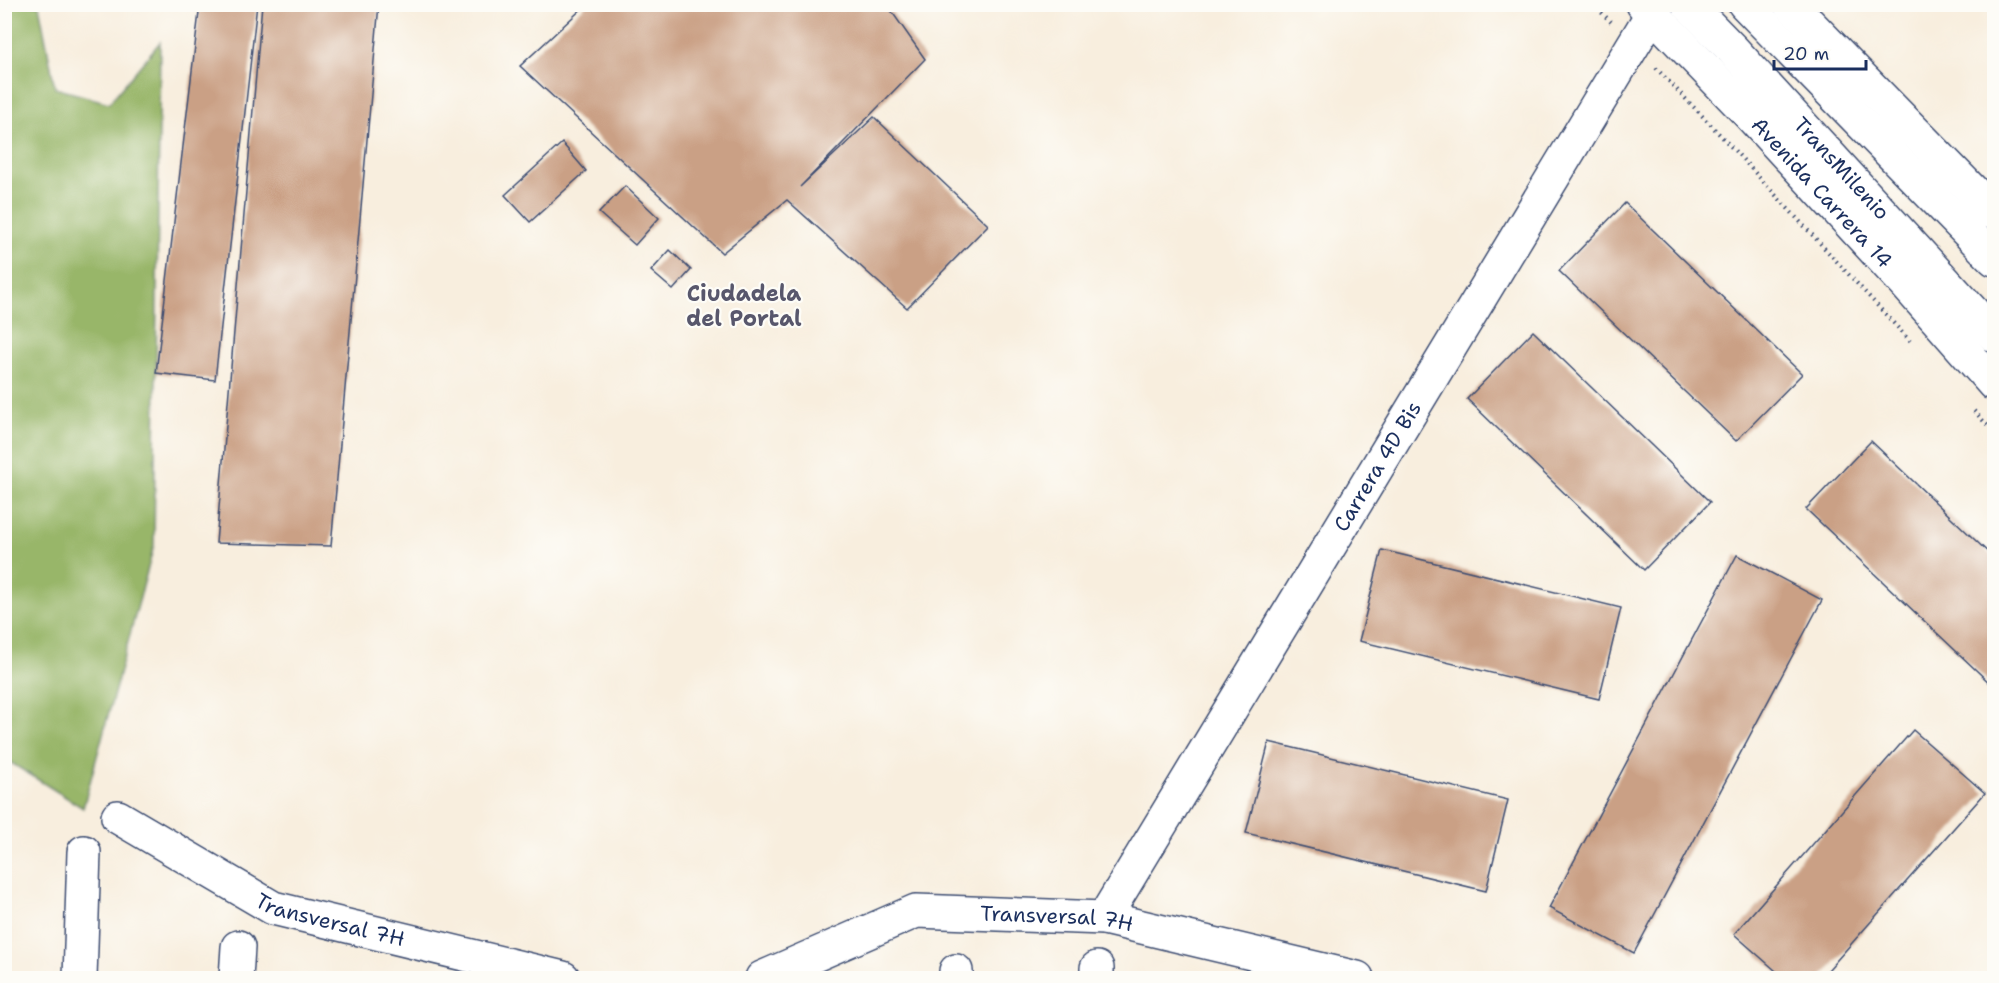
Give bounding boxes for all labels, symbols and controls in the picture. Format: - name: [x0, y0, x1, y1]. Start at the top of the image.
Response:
- scale bar: [1774, 33, 1866, 71]
- text: 20 m: [1783, 42, 1829, 66]
- street label: Avenida Carrera 14: [1745, 111, 1898, 274]
- street label: TransMilenio: [1787, 111, 1896, 226]
- district label: Ciudadela del Portal: [686, 279, 802, 333]
- street label: Carrera 4D Bis: [1327, 396, 1428, 537]
- street label: Transversal 7H: [250, 887, 408, 953]
- street label: Transversal 7H: [980, 899, 1136, 938]

